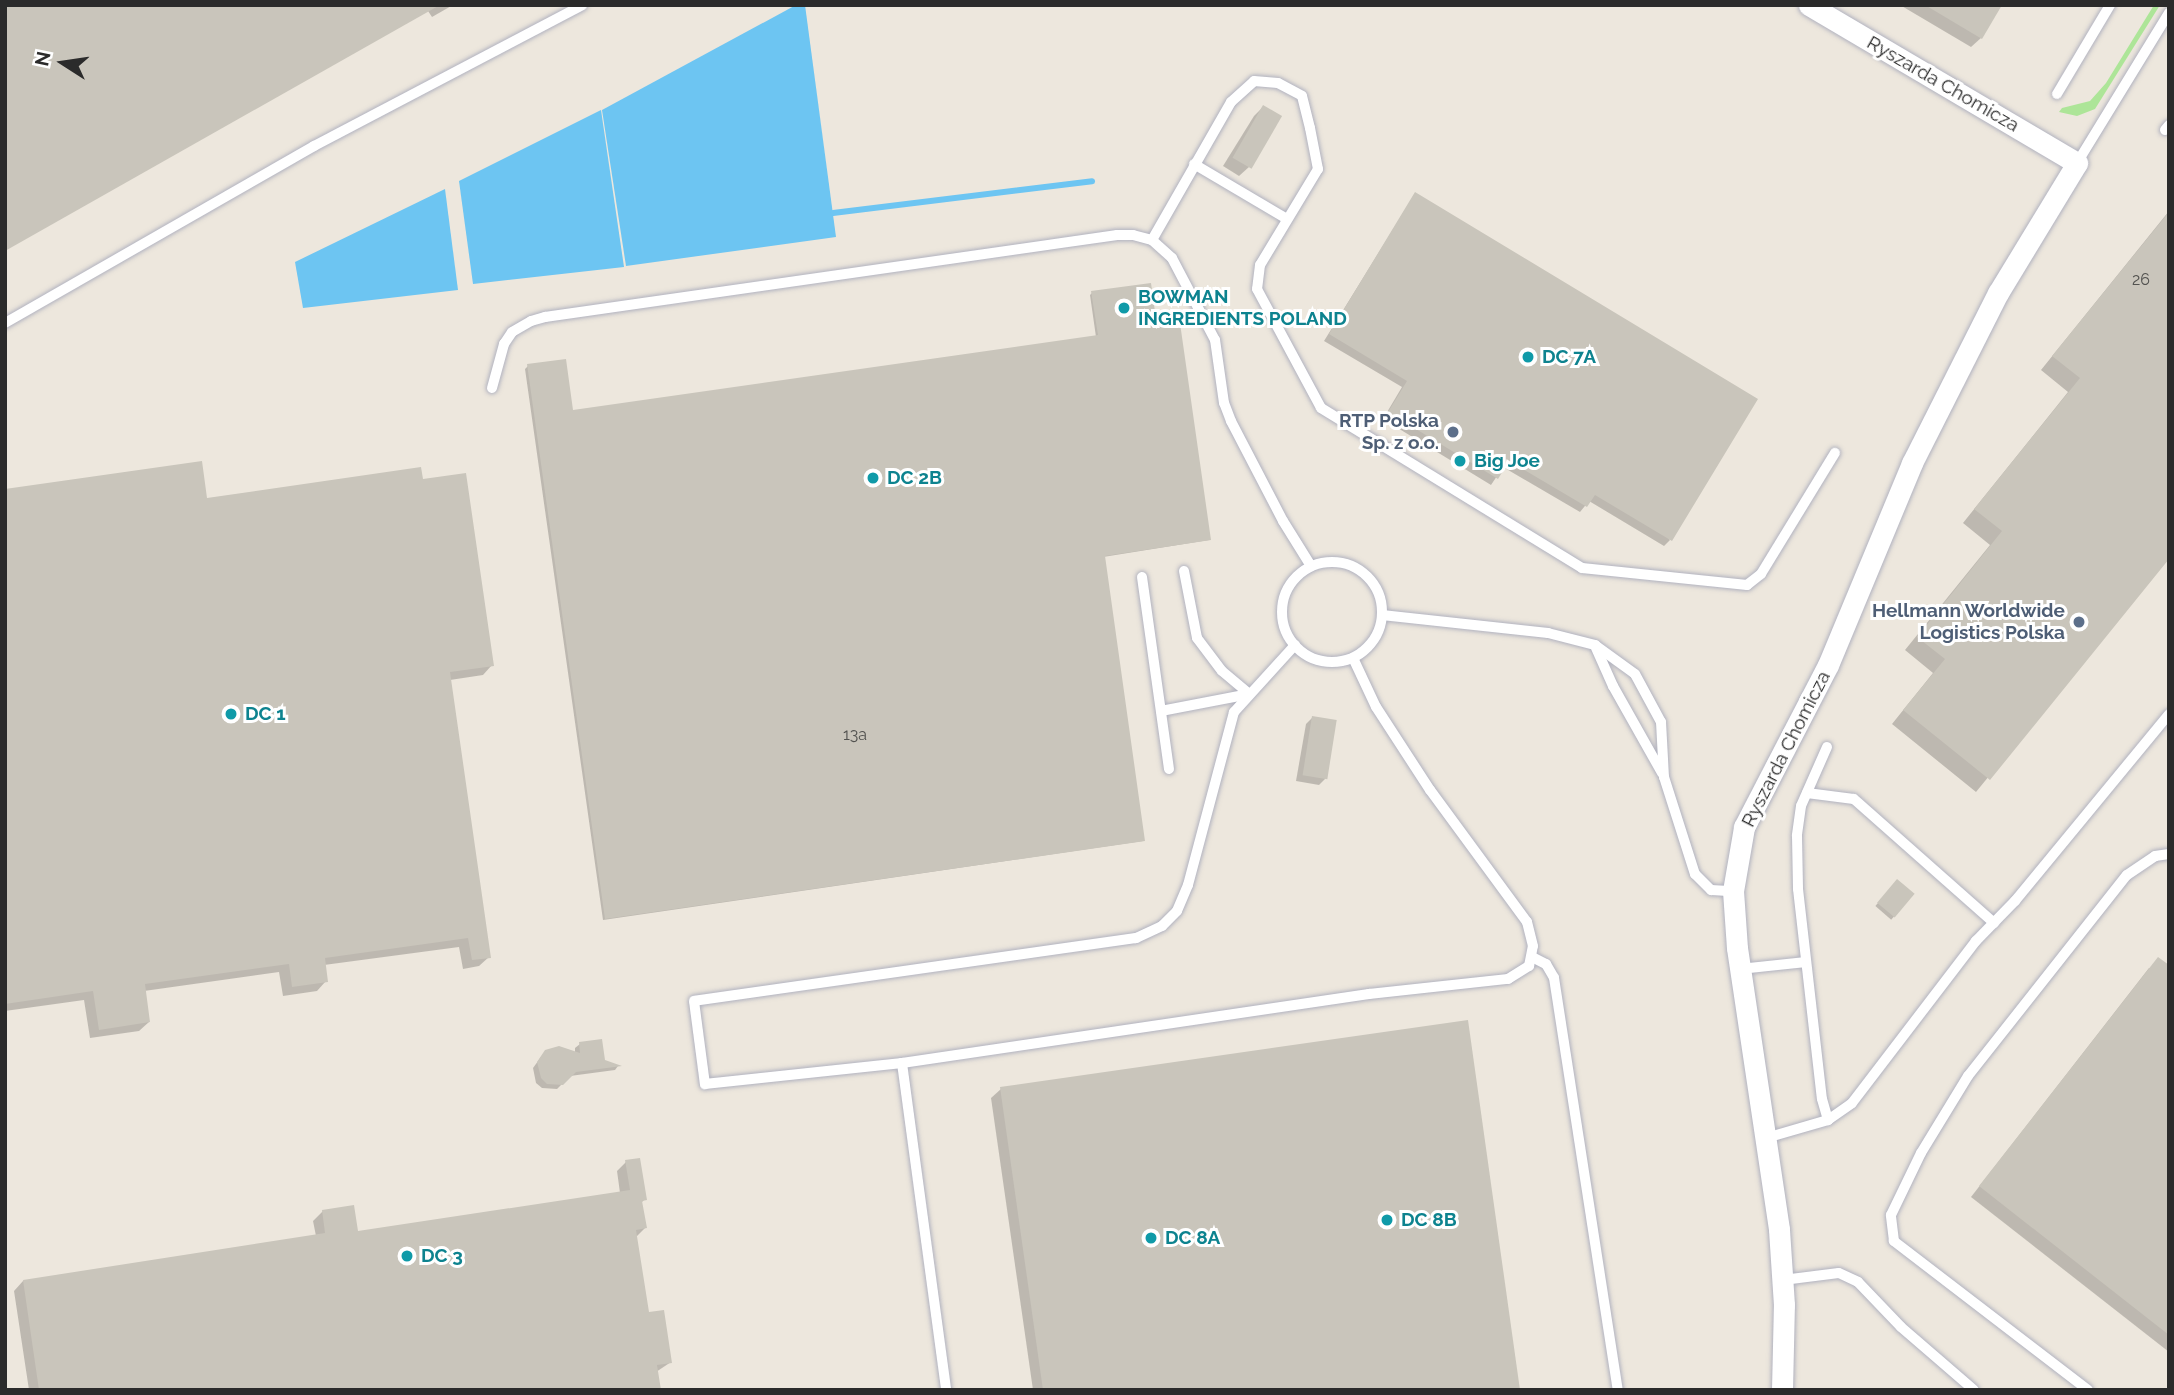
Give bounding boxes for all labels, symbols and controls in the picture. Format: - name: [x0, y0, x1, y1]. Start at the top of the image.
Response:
- north arrow: [28, 28, 98, 98]
- street label: Ryszarda Chomicza: [1863, 31, 2023, 137]
- text: N: [30, 49, 55, 68]
- house number: 26: [2132, 270, 2150, 290]
- place label: BOWMAN INGREDIENTS POLAND: [1138, 286, 1347, 330]
- marker: BOWMAN INGREDIENTS POLAND: [1116, 300, 1132, 316]
- place label: DC 7A: [1542, 346, 1596, 368]
- marker: DC 7A: [1520, 349, 1536, 365]
- place label: RTP Polska Sp. z o.o.: [1338, 410, 1439, 454]
- marker: RTP Polska Sp. z o.o.: [1445, 424, 1461, 440]
- place label: Big Joe: [1474, 450, 1540, 472]
- marker: Big Joe: [1452, 453, 1468, 469]
- place label: DC 2B: [887, 467, 942, 489]
- marker: DC 2B: [865, 470, 881, 486]
- place label: Hellmann Worldwide Logistics Polska: [1871, 600, 2065, 644]
- marker: Hellmann Worldwide Logistics Polska: [2071, 614, 2087, 630]
- street label: Ryszarda Chomicza: [1737, 667, 1835, 831]
- place label: DC 1: [245, 703, 286, 725]
- marker: DC 1: [223, 706, 239, 722]
- house number: 13a: [843, 725, 867, 745]
- place label: DC 8B: [1401, 1209, 1457, 1231]
- marker: DC 8B: [1379, 1212, 1395, 1228]
- place label: DC 8A: [1165, 1227, 1220, 1249]
- marker: DC 8A: [1143, 1230, 1159, 1246]
- place label: DC 3: [421, 1245, 463, 1267]
- marker: DC 3: [399, 1248, 415, 1264]

